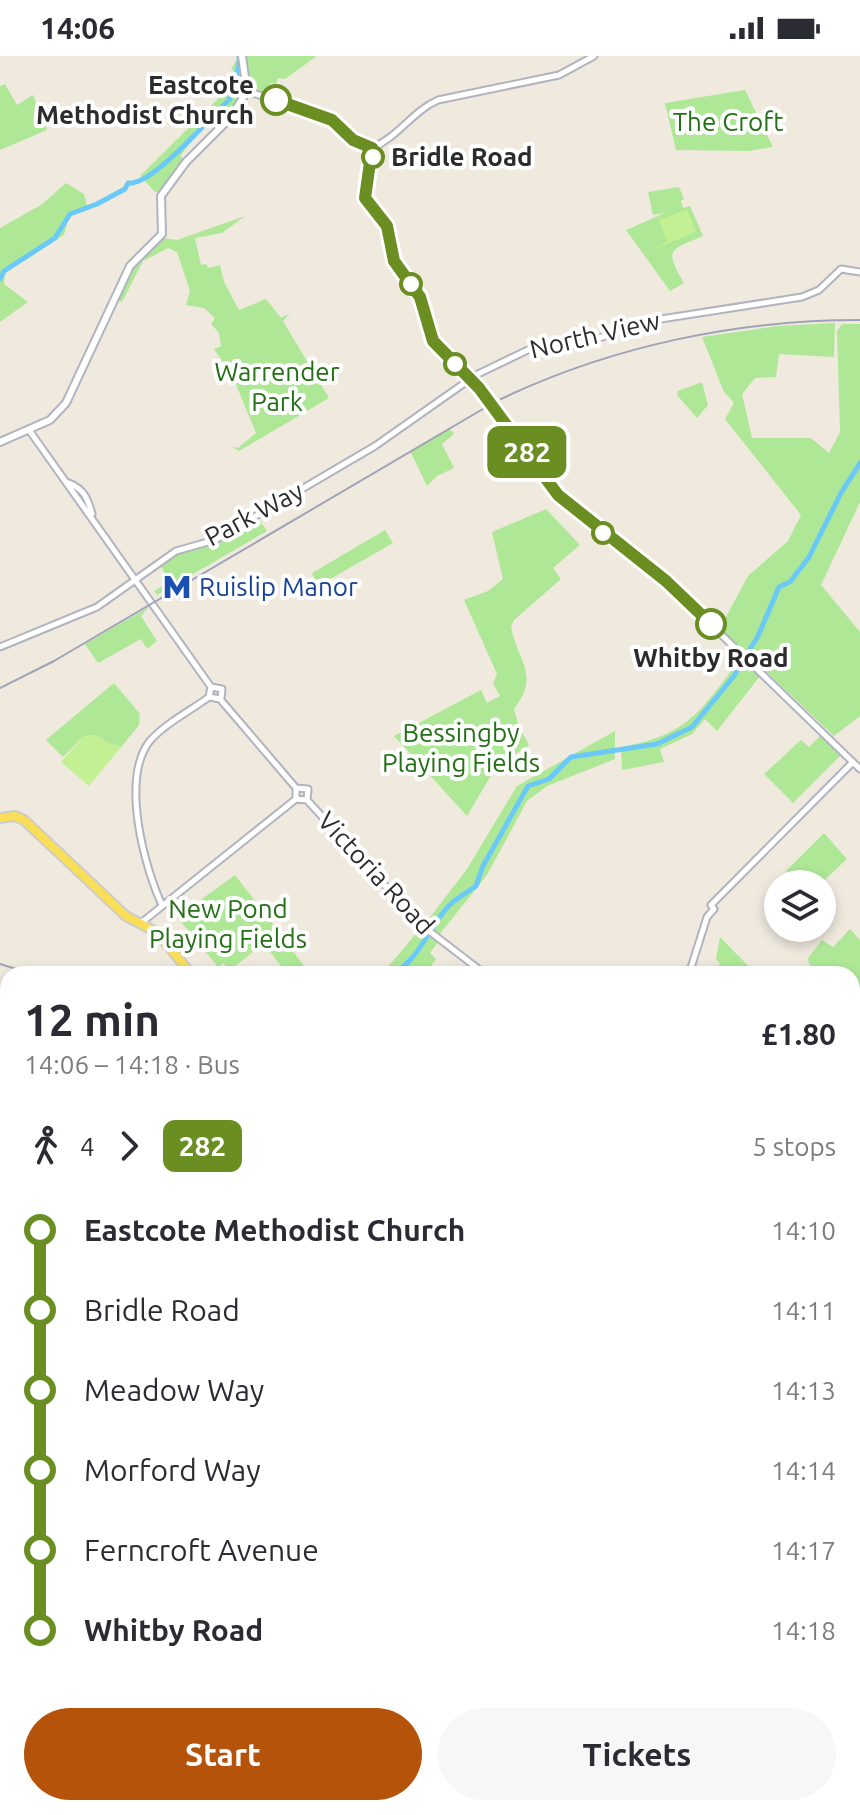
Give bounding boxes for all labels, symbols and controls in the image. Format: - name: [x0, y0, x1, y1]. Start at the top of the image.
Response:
- text: 14:06: [40, 11, 115, 45]
- place label: Eastcote Methodist Church: [36, 70, 254, 129]
- marker: Eastcote Methodist Church: [261, 85, 291, 115]
- park label: The Croft: [673, 107, 783, 136]
- place label: Bridle Road: [391, 142, 533, 171]
- marker: Bridle Road: [362, 146, 384, 168]
- unlabelled marker: [400, 273, 422, 295]
- street label: North View: [527, 305, 663, 364]
- unlabelled marker: [444, 353, 466, 375]
- park label: Warrender Park: [214, 357, 340, 416]
- line badge: 282: [481, 426, 573, 478]
- text: 282: [503, 436, 551, 467]
- street label: Park Way: [200, 476, 308, 551]
- unlabelled marker: [592, 522, 614, 544]
- metro station icon: Ruislip Manor: [162, 572, 192, 602]
- place label: Ruislip Manor: [199, 572, 358, 601]
- marker: Whitby Road: [696, 609, 726, 639]
- place label: Whitby Road: [633, 643, 789, 672]
- park label: Bessingby Playing Fields: [382, 718, 540, 777]
- street label: Victoria Road: [312, 806, 440, 940]
- map controls: [764, 870, 836, 942]
- button: layers: [764, 870, 836, 942]
- park label: New Pond Playing Fields: [149, 894, 307, 953]
- text: 12 min: [24, 995, 160, 1044]
- text: £1.80: [761, 1017, 836, 1051]
- text: 14:06 – 14:18 · Bus: [24, 1050, 240, 1079]
- icon: walk: [24, 1124, 68, 1168]
- icon: forward: [107, 1124, 151, 1168]
- text: 282: [179, 1130, 226, 1161]
- text: 4: [80, 1132, 95, 1161]
- text: 5 stops: [752, 1132, 836, 1161]
- text: Eastcote Methodist Church: [84, 1213, 465, 1247]
- text: 14:10: [771, 1216, 836, 1245]
- text: Bridle Road: [84, 1293, 240, 1327]
- text: 14:11: [771, 1296, 836, 1325]
- text: Meadow Way: [84, 1373, 264, 1407]
- text: 14:13: [771, 1376, 836, 1405]
- text: Morford Way: [84, 1453, 261, 1487]
- text: 14:14: [771, 1456, 836, 1485]
- text: Ferncroft Avenue: [84, 1533, 319, 1567]
- text: 14:17: [771, 1536, 836, 1565]
- text: Whitby Road: [84, 1613, 263, 1647]
- text: 14:18: [771, 1616, 836, 1645]
- button: Start: [24, 1708, 422, 1800]
- button: Tickets: [438, 1708, 836, 1800]

